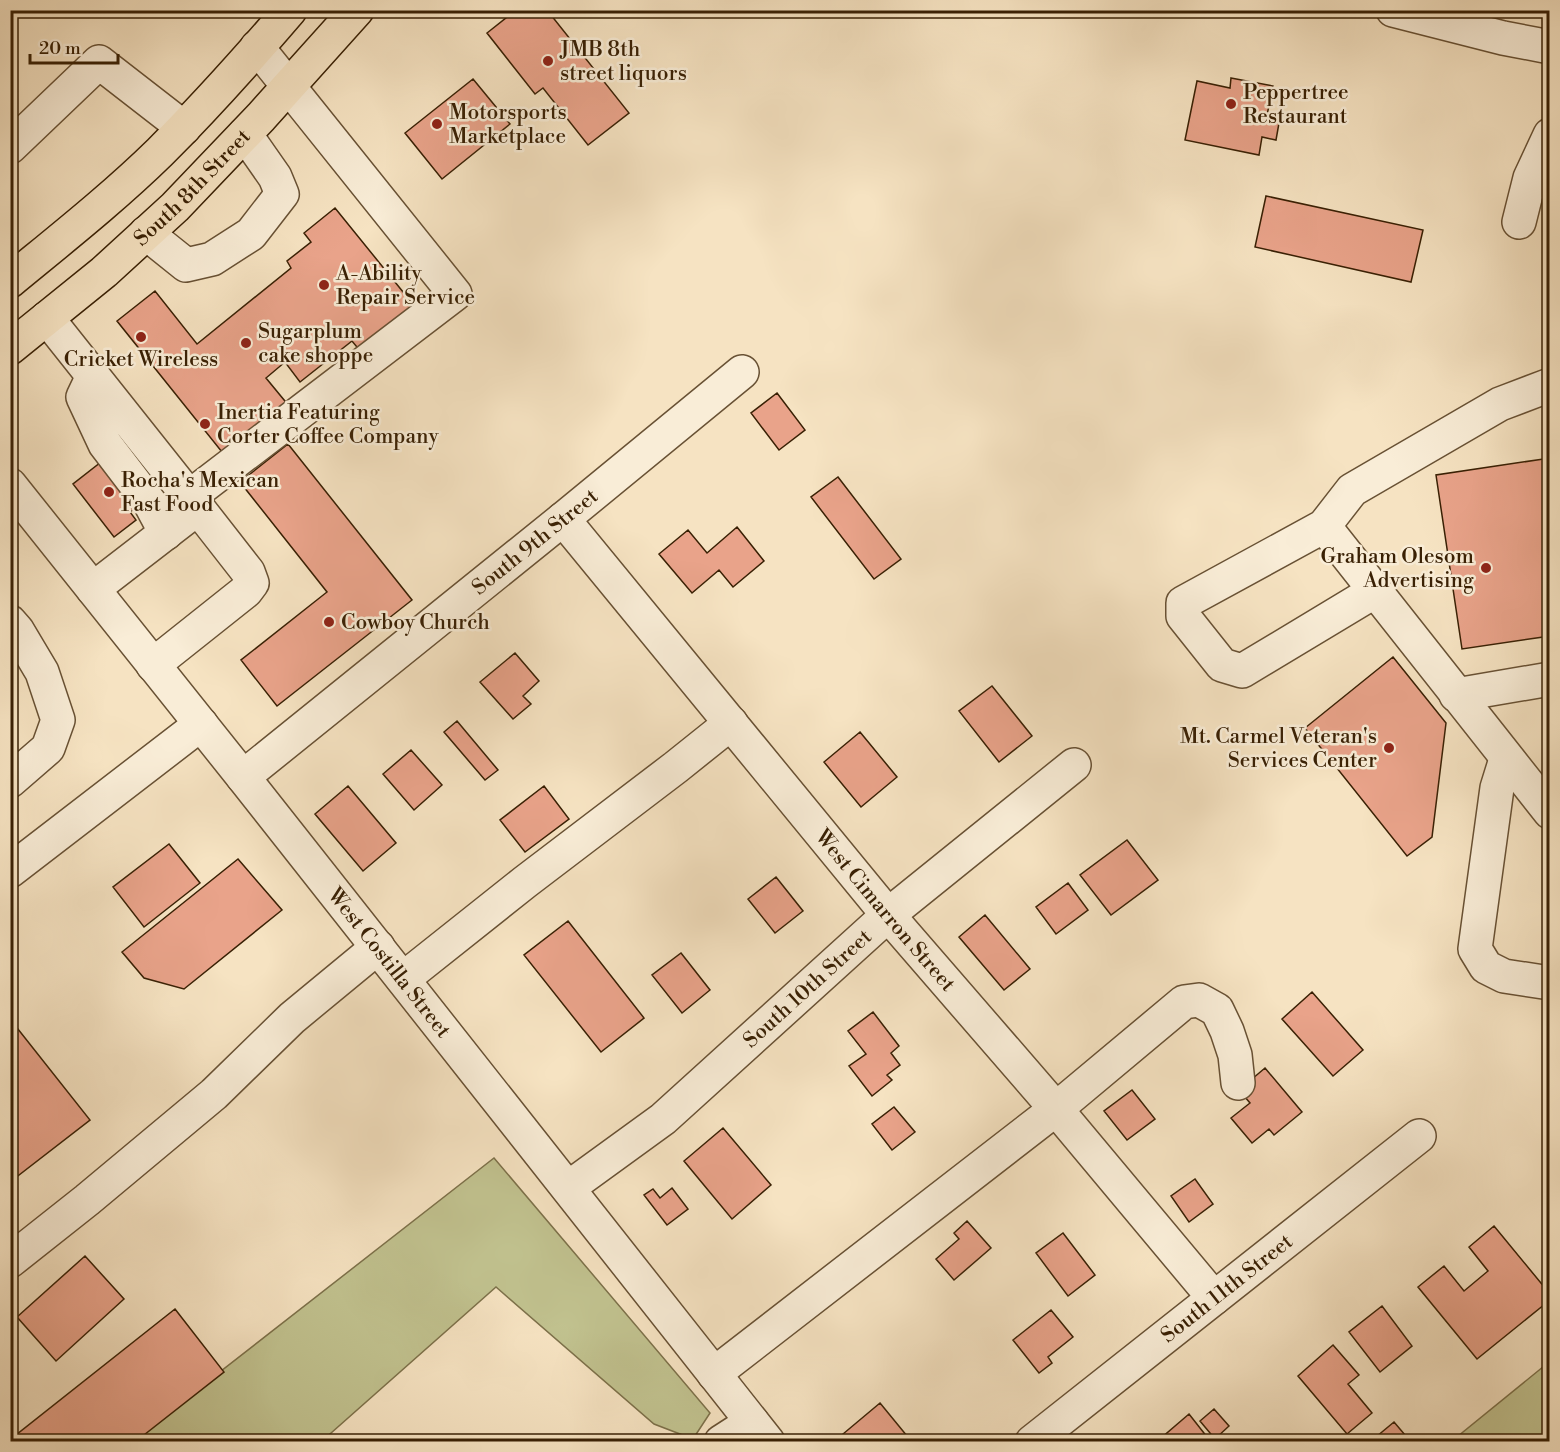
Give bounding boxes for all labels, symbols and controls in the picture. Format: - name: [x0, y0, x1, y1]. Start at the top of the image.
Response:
- scale bar: [30, 27, 118, 65]
- text: 20 m: [39, 37, 81, 60]
- place label: JMB 8th street liquors: [559, 37, 687, 87]
- marker: JMB 8th street liquors: [541, 54, 555, 68]
- place label: Peppertree Restaurant: [1243, 80, 1349, 130]
- marker: Peppertree Restaurant: [1224, 97, 1238, 111]
- place label: Motorsports Marketplace: [449, 100, 567, 150]
- marker: Motorsports Marketplace: [430, 117, 444, 131]
- street label: South 8th Street: [129, 124, 257, 252]
- place label: A-Ability Repair Service: [335, 261, 475, 311]
- marker: A-Ability Repair Service: [317, 278, 331, 292]
- place label: Sugarplum cake shoppe: [258, 319, 373, 369]
- marker: Cricket Wireless: [134, 330, 148, 344]
- marker: Sugarplum cake shoppe: [239, 336, 253, 350]
- place label: Cricket Wireless: [64, 347, 218, 373]
- place label: Inertia Featuring Corter Coffee Company: [217, 400, 439, 450]
- marker: Inertia Featuring Corter Coffee Company: [198, 417, 212, 431]
- place label: Rocha's Mexican Fast Food: [121, 468, 280, 518]
- street label: South 9th Street: [467, 483, 604, 601]
- marker: Rocha's Mexican Fast Food: [102, 485, 116, 499]
- place label: Graham Olesom Advertising: [1320, 544, 1474, 594]
- marker: Graham Olesom Advertising: [1479, 561, 1493, 575]
- place label: Cowboy Church: [341, 610, 490, 636]
- marker: Cowboy Church: [322, 615, 336, 629]
- place label: Mt. Carmel Veteran's Services Center: [1180, 724, 1377, 774]
- marker: Mt. Carmel Veteran's Services Center: [1382, 741, 1396, 755]
- street label: West Cimarron Street: [808, 824, 961, 998]
- street label: West Costilla Street: [321, 882, 456, 1044]
- street label: South 10th Street: [738, 924, 878, 1054]
- street label: South 11th Street: [1156, 1229, 1299, 1349]

